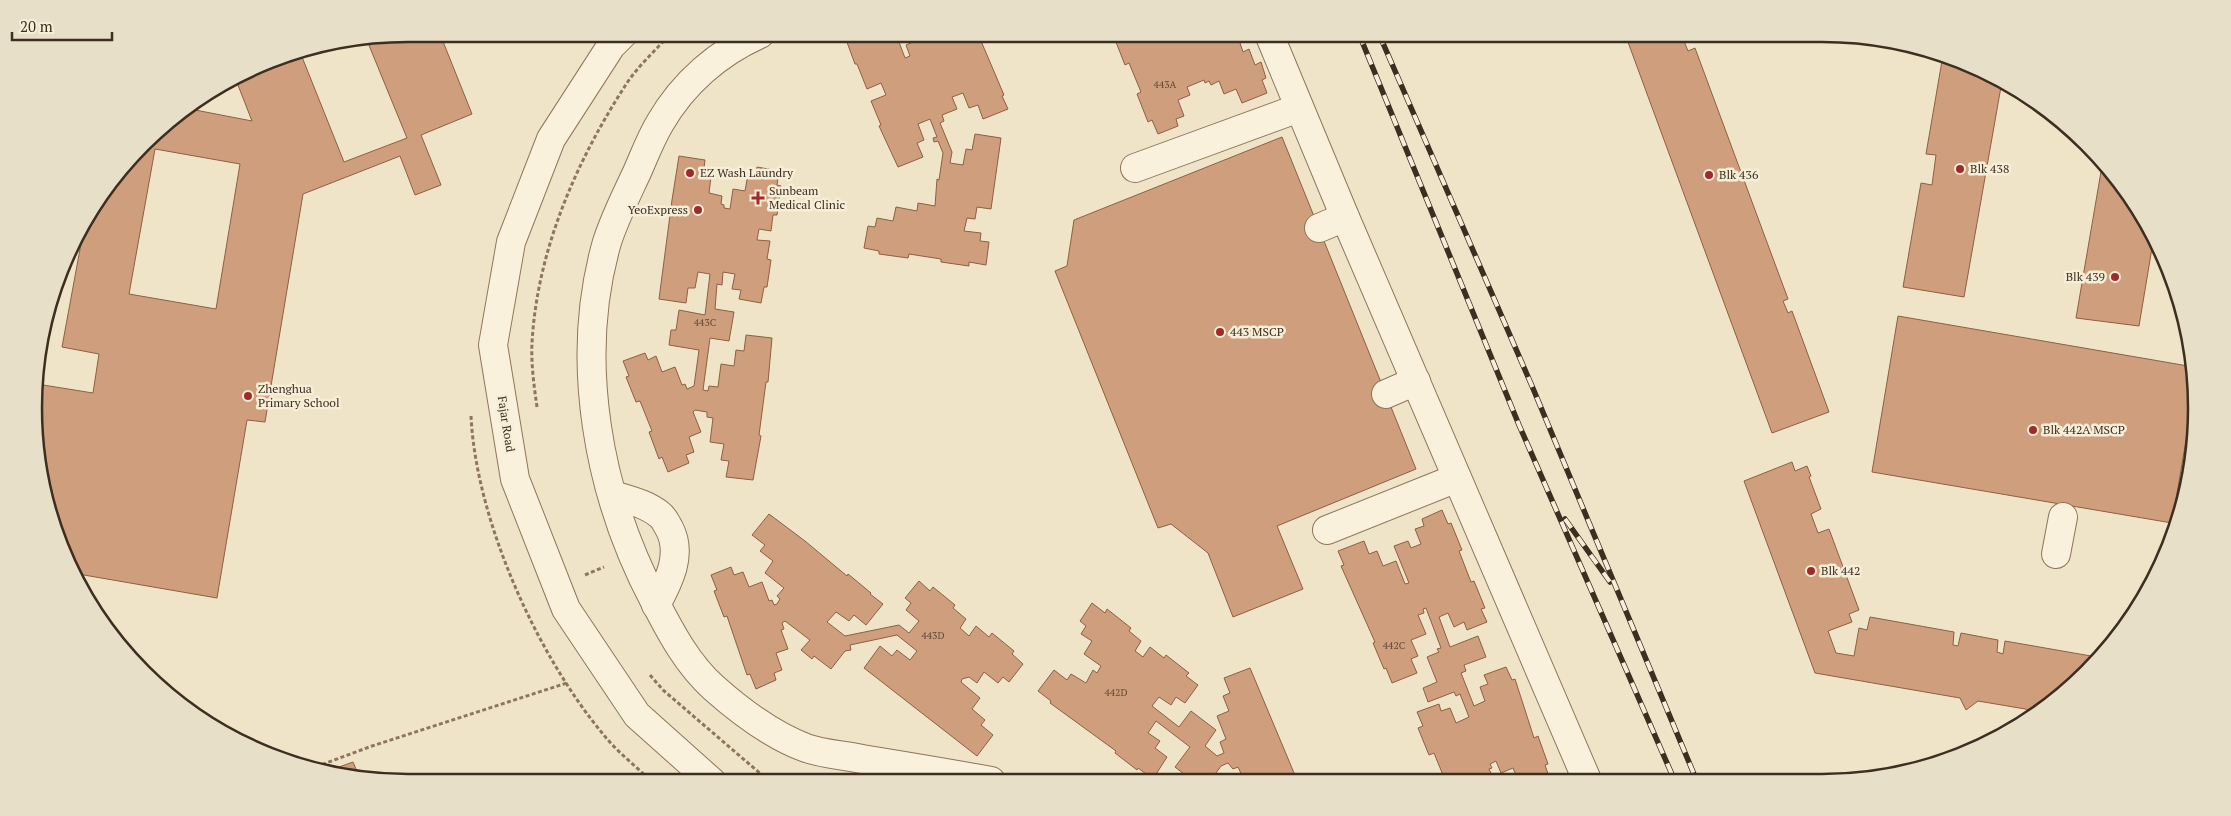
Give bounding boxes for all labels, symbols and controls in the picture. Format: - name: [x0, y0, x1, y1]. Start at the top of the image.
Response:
- scale bar: [12, 10, 112, 42]
- text: 20 m: [20, 16, 53, 36]
- house number: 443A: [1154, 78, 1177, 91]
- place label: Blk 438: [1970, 161, 2009, 176]
- marker: Blk 438: [1954, 163, 1966, 175]
- place label: EZ Wash Laundry: [700, 165, 794, 180]
- marker: EZ Wash Laundry: [684, 167, 696, 179]
- place label: Blk 436: [1719, 167, 1759, 182]
- marker: Blk 436: [1703, 169, 1715, 181]
- place label: Sunbeam Medical Clinic: [769, 183, 846, 212]
- marker: Sunbeam Medical Clinic: [751, 191, 765, 205]
- place label: YeoExpress: [628, 202, 688, 217]
- marker: YeoExpress: [692, 204, 704, 216]
- place label: Blk 439: [2066, 269, 2105, 284]
- marker: Blk 439: [2109, 271, 2121, 283]
- house number: 443C: [694, 316, 716, 329]
- place label: 443 MSCP: [1230, 324, 1284, 339]
- marker: 443 MSCP: [1214, 326, 1226, 338]
- place label: Zhenghua Primary School: [258, 381, 340, 410]
- marker: Zhenghua Primary School: [242, 390, 254, 402]
- street label: Fajar Road: [495, 395, 518, 453]
- place label: Blk 442A MSCP: [2043, 422, 2125, 437]
- marker: Blk 442A MSCP: [2027, 424, 2039, 436]
- place label: Blk 442: [1821, 563, 1860, 578]
- marker: Blk 442: [1805, 565, 1817, 577]
- house number: 443D: [921, 629, 945, 642]
- house number: 442C: [1383, 639, 1405, 652]
- house number: 442D: [1104, 686, 1128, 699]

